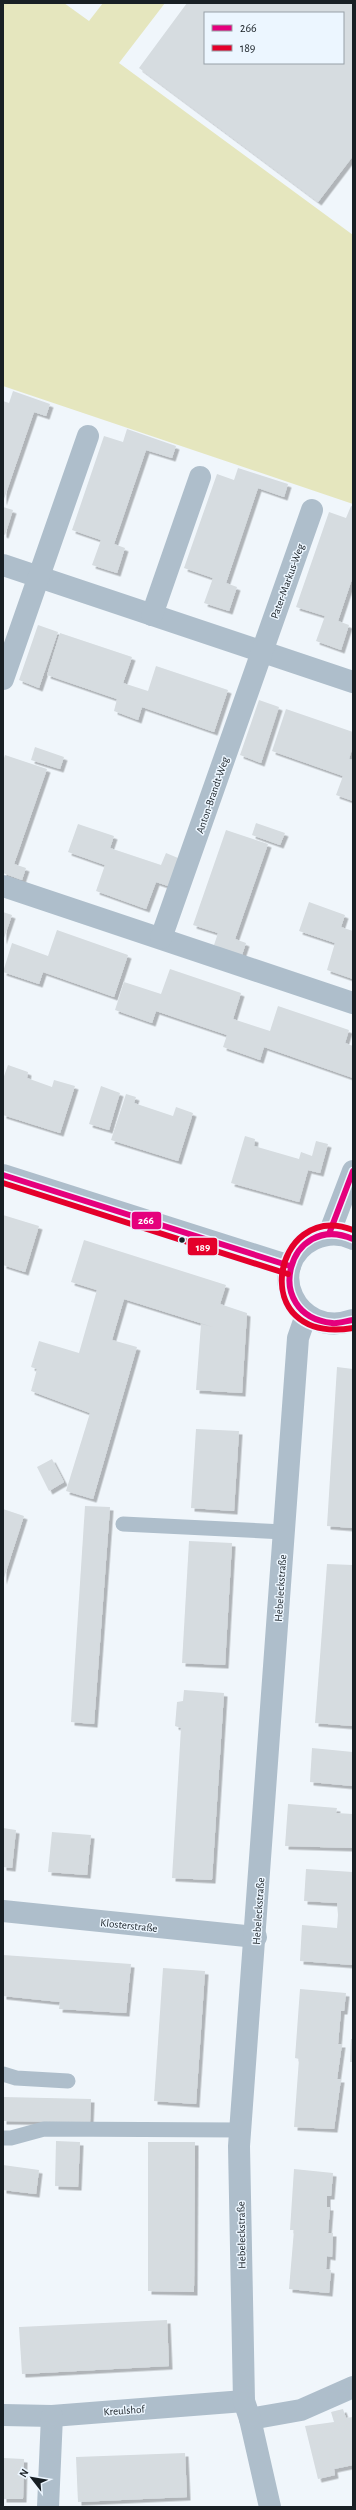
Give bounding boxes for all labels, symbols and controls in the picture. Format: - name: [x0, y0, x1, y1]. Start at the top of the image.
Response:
- legend: [204, 12, 344, 64]
- text: 266: [240, 22, 257, 34]
- text: 189: [240, 42, 256, 54]
- street label: Pater-Markus-Weg: [269, 542, 306, 620]
- street label: Anton-Brandt-Weg: [194, 755, 231, 835]
- line badge: 266: [131, 1211, 162, 1230]
- text: 266: [138, 1215, 154, 1226]
- unlabelled marker: [177, 1235, 187, 1245]
- line badge: 189: [187, 1237, 218, 1256]
- text: 189: [196, 1242, 210, 1253]
- street label: Hebeleckstraße: [273, 1554, 288, 1622]
- street label: Hebeleckstraße: [251, 1877, 266, 1945]
- street label: Klosterstraße: [100, 1917, 158, 1934]
- street label: Hebeleckstraße: [235, 2201, 248, 2269]
- street label: Kreulshof: [103, 2404, 146, 2417]
- north arrow: [12, 2458, 52, 2498]
- text: N: [17, 2467, 31, 2479]

